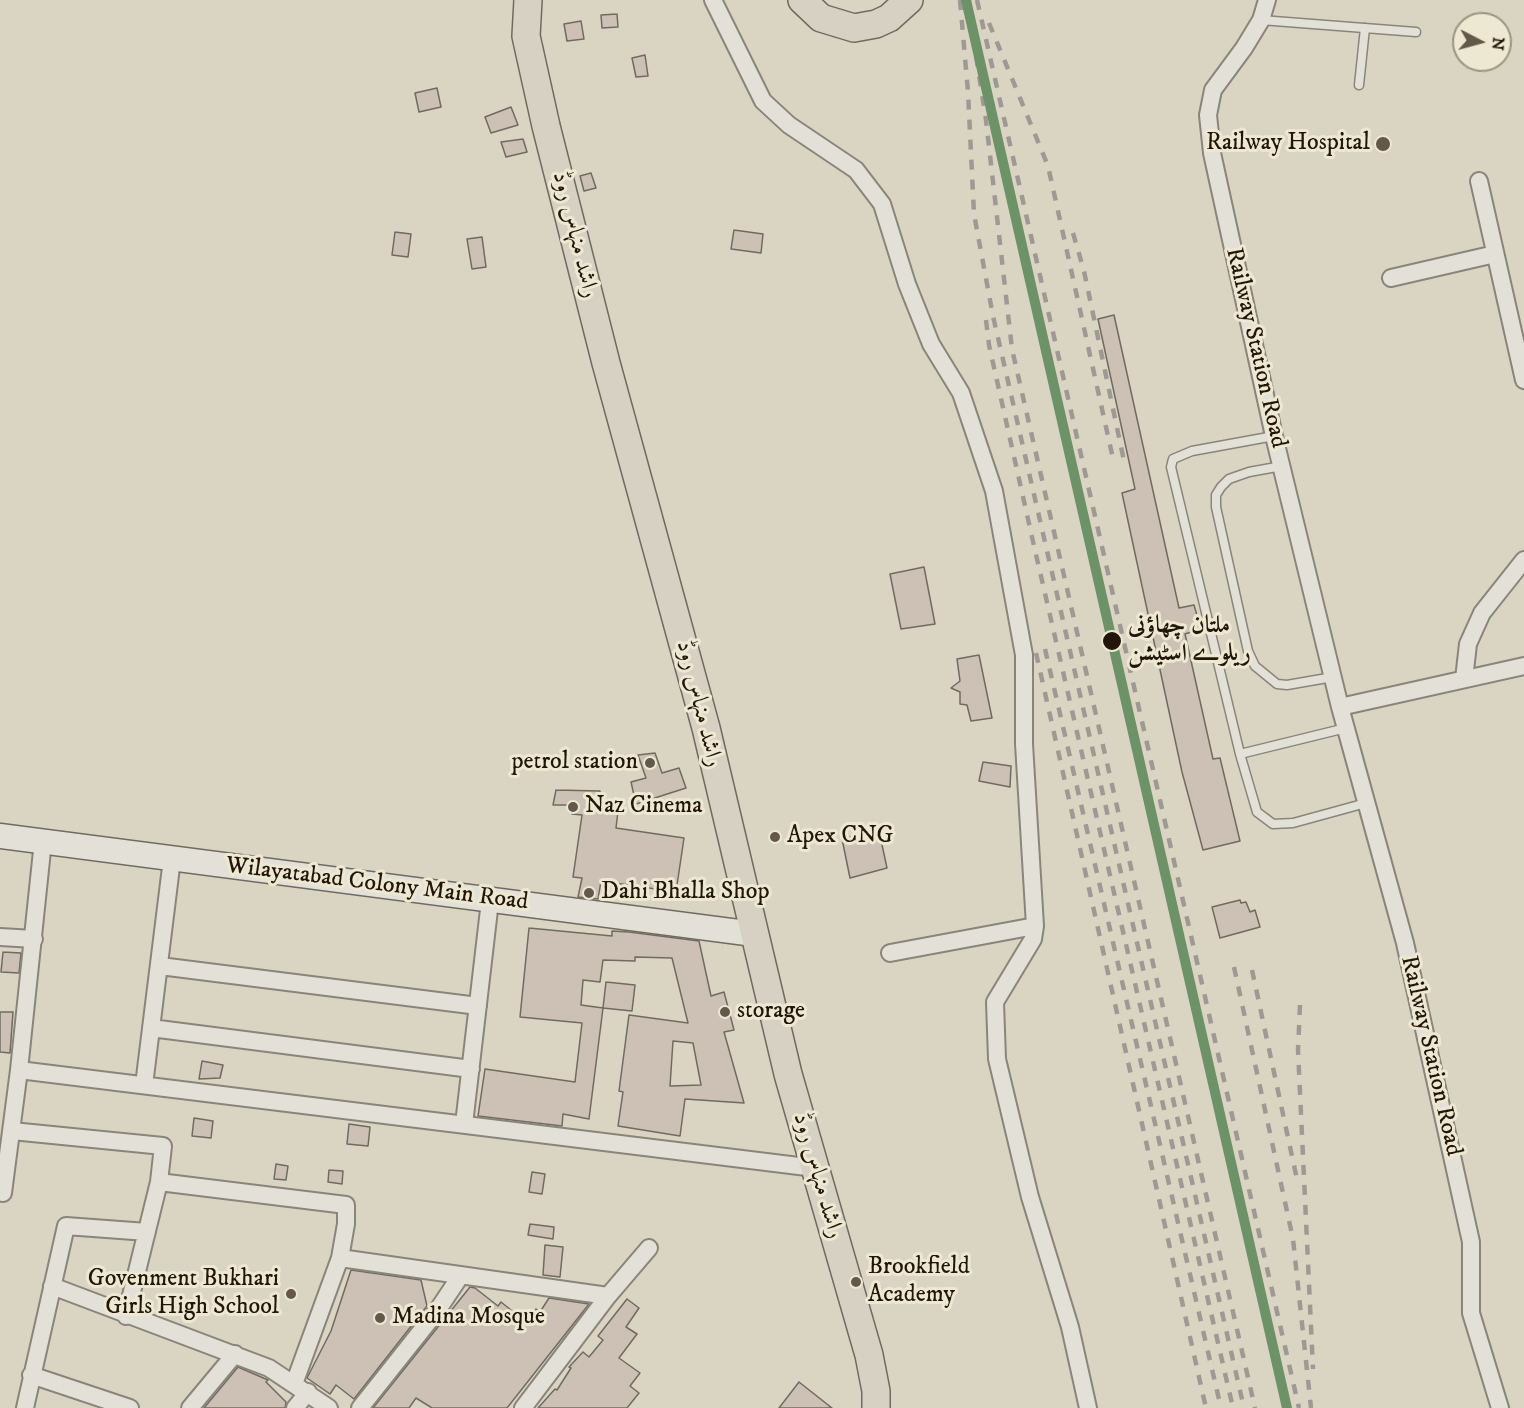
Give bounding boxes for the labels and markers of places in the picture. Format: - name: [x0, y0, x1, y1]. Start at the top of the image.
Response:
- place label: Railway Hospital: [1206, 130, 1370, 158]
- marker: Railway Hospital: [1374, 135, 1392, 153]
- place label: ملتان چھاؤنی ریلوے اسٹیشن: [1128, 613, 1251, 669]
- marker: ملتان چھاؤنی ریلوے اسٹیشن: [1101, 630, 1123, 652]
- place label: petrol station: [511, 749, 638, 777]
- marker: petrol station: [643, 756, 657, 770]
- place label: Naz Cinema: [585, 793, 703, 821]
- marker: Naz Cinema: [566, 800, 580, 814]
- place label: Apex CNG: [787, 823, 893, 851]
- marker: Apex CNG: [768, 830, 782, 844]
- place label: Dahi Bhalla Shop: [601, 879, 769, 907]
- marker: Dahi Bhalla Shop: [582, 886, 596, 900]
- place label: storage: [737, 998, 805, 1026]
- marker: storage: [718, 1005, 732, 1019]
- place label: Brookfield Academy: [868, 1254, 970, 1310]
- place label: Govenment Bukhari Girls High School: [88, 1266, 279, 1322]
- marker: Brookfield Academy: [849, 1275, 863, 1289]
- marker: Govenment Bukhari Girls High School: [284, 1287, 298, 1301]
- place label: Madina Mosque: [392, 1304, 545, 1332]
- marker: Madina Mosque: [373, 1311, 387, 1325]

